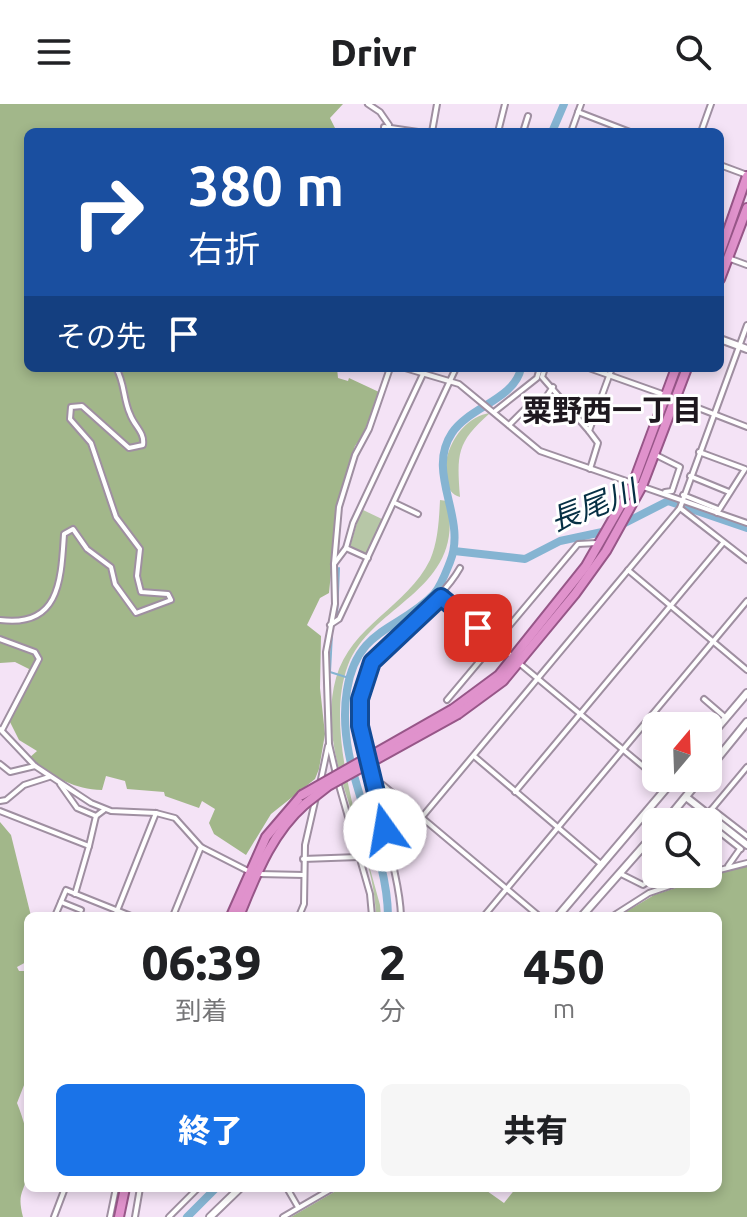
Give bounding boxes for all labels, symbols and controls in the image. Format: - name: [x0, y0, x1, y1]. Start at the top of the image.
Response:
- icon: menu: [32, 30, 76, 74]
- icon: search: [671, 30, 715, 74]
- text: Drivr: [330, 32, 417, 73]
- text: 380 m: [188, 154, 344, 217]
- icon: right: [56, 160, 160, 264]
- text: 右折: [188, 228, 260, 269]
- icon: arrive: [162, 312, 206, 356]
- text: その先: [56, 319, 146, 353]
- district label: 粟野西一丁目: [522, 393, 702, 427]
- water label: 長尾川: [545, 472, 644, 537]
- pin: [444, 594, 512, 662]
- icon: arrive: [456, 606, 500, 650]
- north arrow: [642, 712, 722, 792]
- map controls: [642, 712, 722, 888]
- position arrow: [343, 788, 427, 872]
- button: search: [642, 808, 722, 888]
- text: 06:39: [141, 935, 262, 989]
- text: 2: [379, 935, 406, 989]
- text: 450: [523, 939, 605, 993]
- text: m: [553, 994, 575, 1023]
- text: 到着: [175, 996, 227, 1025]
- text: 分: [379, 996, 405, 1025]
- button: 終了: [56, 1084, 365, 1176]
- button: 共有: [381, 1084, 690, 1176]

